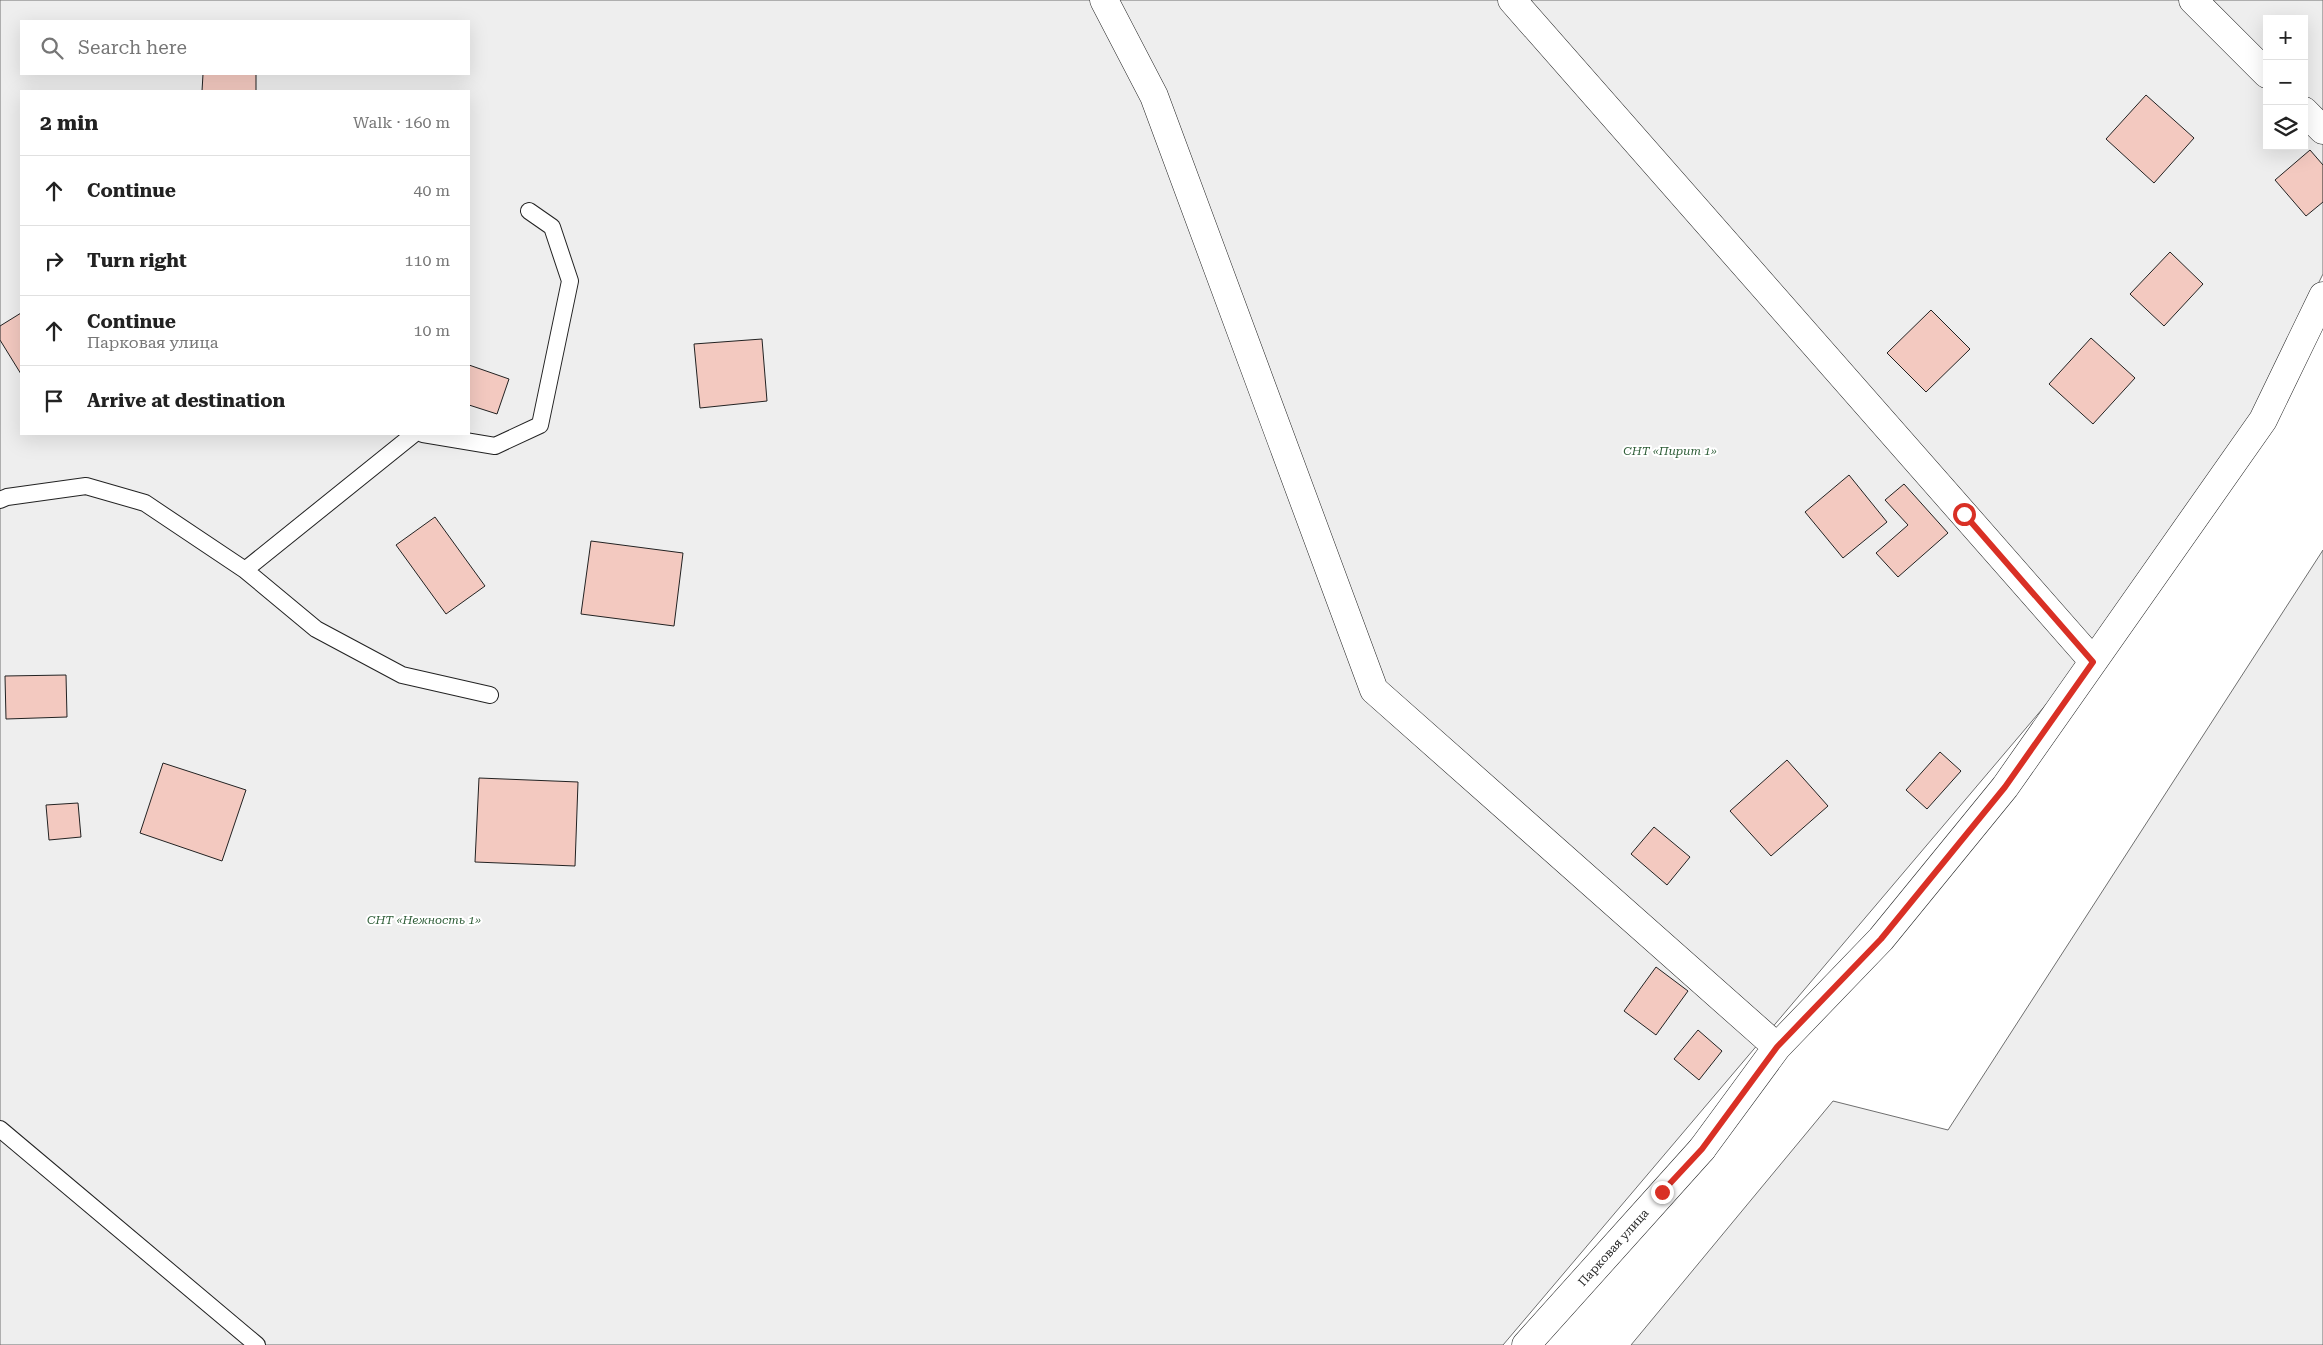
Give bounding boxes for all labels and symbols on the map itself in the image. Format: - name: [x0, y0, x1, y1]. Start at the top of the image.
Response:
- park label: СНТ «Пирит 1»: [1623, 444, 1717, 458]
- route start: [1953, 503, 1976, 526]
- park label: СНТ «Нежность 1»: [367, 913, 481, 927]
- route end: [1651, 1181, 1674, 1204]
- street label: Парковая улица: [1575, 1206, 1652, 1289]

